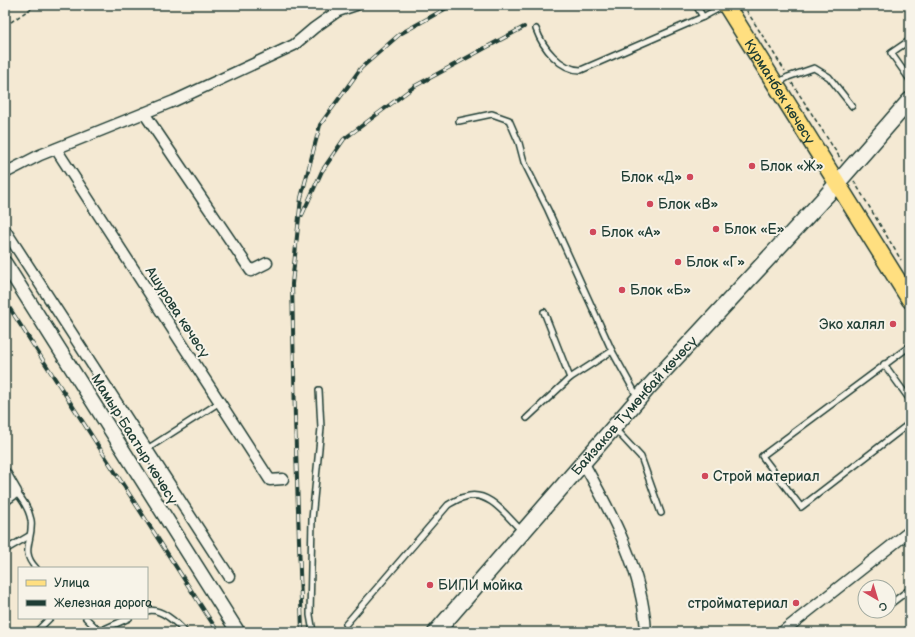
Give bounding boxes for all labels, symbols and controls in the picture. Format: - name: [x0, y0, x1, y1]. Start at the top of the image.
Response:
- street label: Курманбек көчөсү: [740, 36, 819, 148]
- place label: Блок «Ж»: [760, 158, 824, 175]
- marker: Блок «Ж»: [747, 161, 757, 171]
- place label: Блок «Д»: [621, 169, 682, 186]
- marker: Блок «Д»: [685, 172, 695, 182]
- place label: Блок «В»: [658, 196, 718, 213]
- marker: Блок «В»: [645, 199, 655, 209]
- place label: Блок «Е»: [724, 221, 785, 238]
- place label: Блок «А»: [601, 224, 661, 241]
- marker: Блок «Е»: [711, 224, 721, 234]
- marker: Блок «А»: [588, 227, 598, 237]
- place label: Блок «Г»: [686, 254, 745, 271]
- marker: Блок «Г»: [673, 257, 683, 267]
- street label: Ашурова көчөсү: [141, 263, 214, 362]
- place label: Блок «Б»: [630, 282, 691, 299]
- marker: Блок «Б»: [617, 285, 627, 295]
- place label: Эко халял: [819, 316, 885, 333]
- marker: Эко халял: [888, 319, 898, 329]
- street label: Байзаков Түмөнбай көчөсү: [568, 332, 701, 479]
- street label: Мамыр Баатыр көчөсү: [87, 371, 182, 508]
- place label: Строй материал: [713, 468, 820, 485]
- marker: Строй материал: [700, 471, 710, 481]
- legend: [18, 567, 148, 619]
- text: Улица: [54, 576, 90, 591]
- place label: БИПИ мойка: [438, 577, 523, 594]
- north arrow: [857, 579, 897, 619]
- marker: БИПИ мойка: [425, 580, 435, 590]
- place label: стройматериал: [688, 595, 788, 612]
- text: Железная дорога: [54, 596, 152, 611]
- marker: стройматериал: [791, 598, 801, 608]
- text: С: [876, 599, 890, 614]

